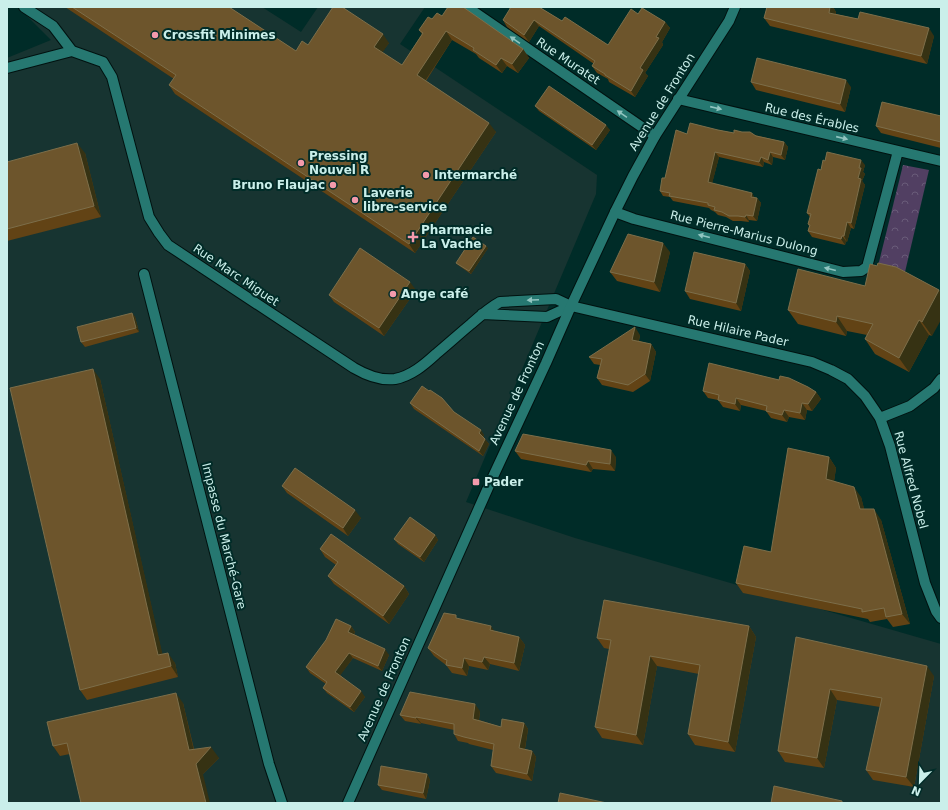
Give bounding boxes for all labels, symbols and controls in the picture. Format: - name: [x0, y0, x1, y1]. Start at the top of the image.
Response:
- place label: Crossfit Minimes: [163, 28, 276, 42]
- marker: Crossfit Minimes: [150, 30, 160, 40]
- street label: Rue Muratet: [534, 35, 603, 88]
- one-way arrow: [510, 36, 520, 44]
- street label: Avenue de Fronton: [626, 51, 698, 153]
- street label: Rue des Érables: [764, 99, 861, 136]
- one-way arrow: [710, 105, 722, 111]
- one-way arrow: [617, 110, 628, 118]
- one-way arrow: [837, 135, 849, 141]
- place label: Pressing Nouvel R: [309, 149, 369, 177]
- marker: Pressing Nouvel R: [296, 158, 306, 168]
- place label: Intermarché: [434, 168, 517, 182]
- marker: Intermarché: [421, 170, 431, 180]
- place label: Bruno Flaujac: [232, 178, 325, 192]
- marker: Bruno Flaujac: [328, 180, 338, 190]
- place label: Laverie libre-service: [363, 186, 447, 214]
- marker: Laverie libre-service: [350, 195, 360, 205]
- street label: Rue Pierre-Marius Dulong: [669, 208, 819, 258]
- place label: Pharmacie La Vache: [421, 223, 492, 251]
- marker: Pharmacie La Vache: [408, 232, 418, 242]
- one-way arrow: [698, 233, 710, 239]
- street label: Rue Marc Miguet: [190, 241, 282, 309]
- one-way arrow: [824, 265, 836, 271]
- place label: Ange café: [401, 287, 468, 301]
- marker: Ange café: [388, 289, 398, 299]
- one-way arrow: [526, 297, 539, 303]
- street label: Rue Hilaire Pader: [686, 313, 790, 349]
- street label: Avenue de Fronton: [487, 339, 547, 447]
- street label: Rue Alfred Nobel: [891, 430, 931, 530]
- street label: Impasse du Marché-Gare: [199, 461, 249, 611]
- place label: Pader: [484, 475, 523, 489]
- marker: Pader: [471, 477, 481, 487]
- street label: Avenue de Fronton: [355, 635, 413, 743]
- north arrow: [900, 762, 940, 802]
- text: N: [910, 783, 923, 799]

